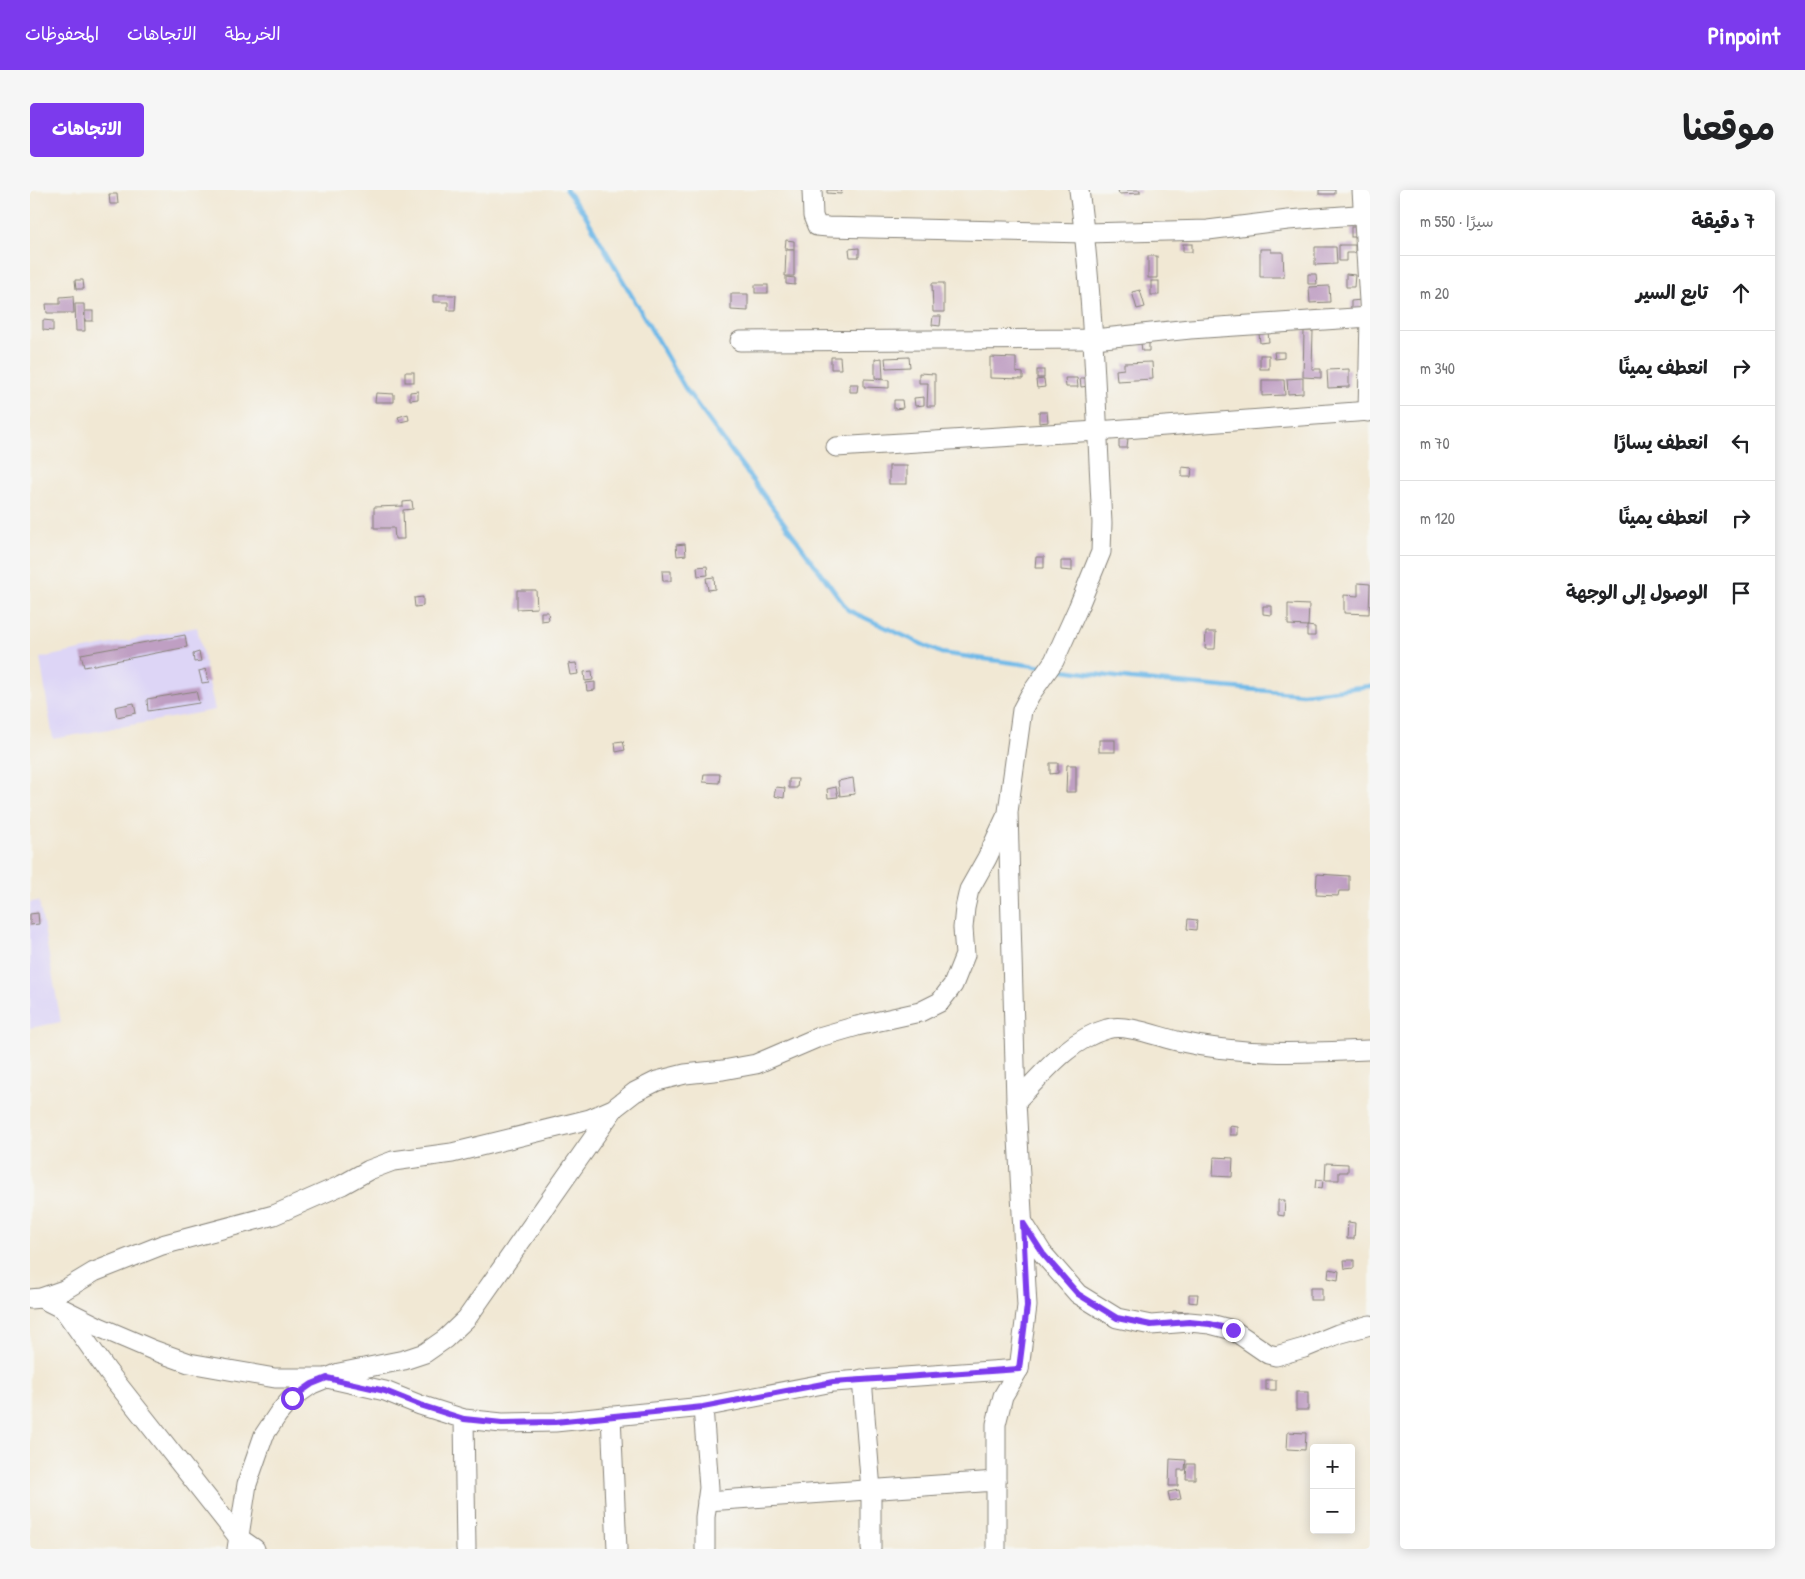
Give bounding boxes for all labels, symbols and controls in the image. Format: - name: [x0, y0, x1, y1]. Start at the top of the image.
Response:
- text: Pinpoint: [1708, 19, 1780, 51]
- text: المحفوظات: [25, 21, 99, 46]
- text: الاتجاهات: [127, 21, 197, 46]
- text: الخريطة: [225, 21, 281, 46]
- button: الاتجاهات: [30, 103, 144, 157]
- text: موقعنا: [1682, 104, 1775, 151]
- text: 7 دقيقة: [1691, 206, 1755, 235]
- text: سيرًا · 550 m: [1420, 210, 1494, 232]
- text: تابع السير: [1636, 279, 1708, 305]
- icon: ahead: [1727, 279, 1755, 307]
- text: 20 m: [1420, 282, 1449, 304]
- text: انعطف يمينًا: [1619, 354, 1708, 380]
- icon: right: [1727, 354, 1755, 382]
- text: 340 m: [1420, 357, 1455, 379]
- text: انعطف يسارًا: [1614, 429, 1708, 455]
- icon: left: [1727, 429, 1755, 457]
- text: 70 m: [1420, 432, 1450, 454]
- text: انعطف يمينًا: [1619, 504, 1708, 530]
- icon: right: [1727, 504, 1755, 532]
- text: 120 m: [1420, 507, 1455, 529]
- text: الوصول إلى الوجهة: [1566, 579, 1708, 605]
- icon: arrive: [1727, 579, 1755, 607]
- route end: [1222, 1319, 1245, 1342]
- route start: [281, 1387, 304, 1410]
- map controls: [1310, 1444, 1355, 1534]
- button: +: [1310, 1444, 1355, 1489]
- button: −: [1310, 1489, 1355, 1534]

